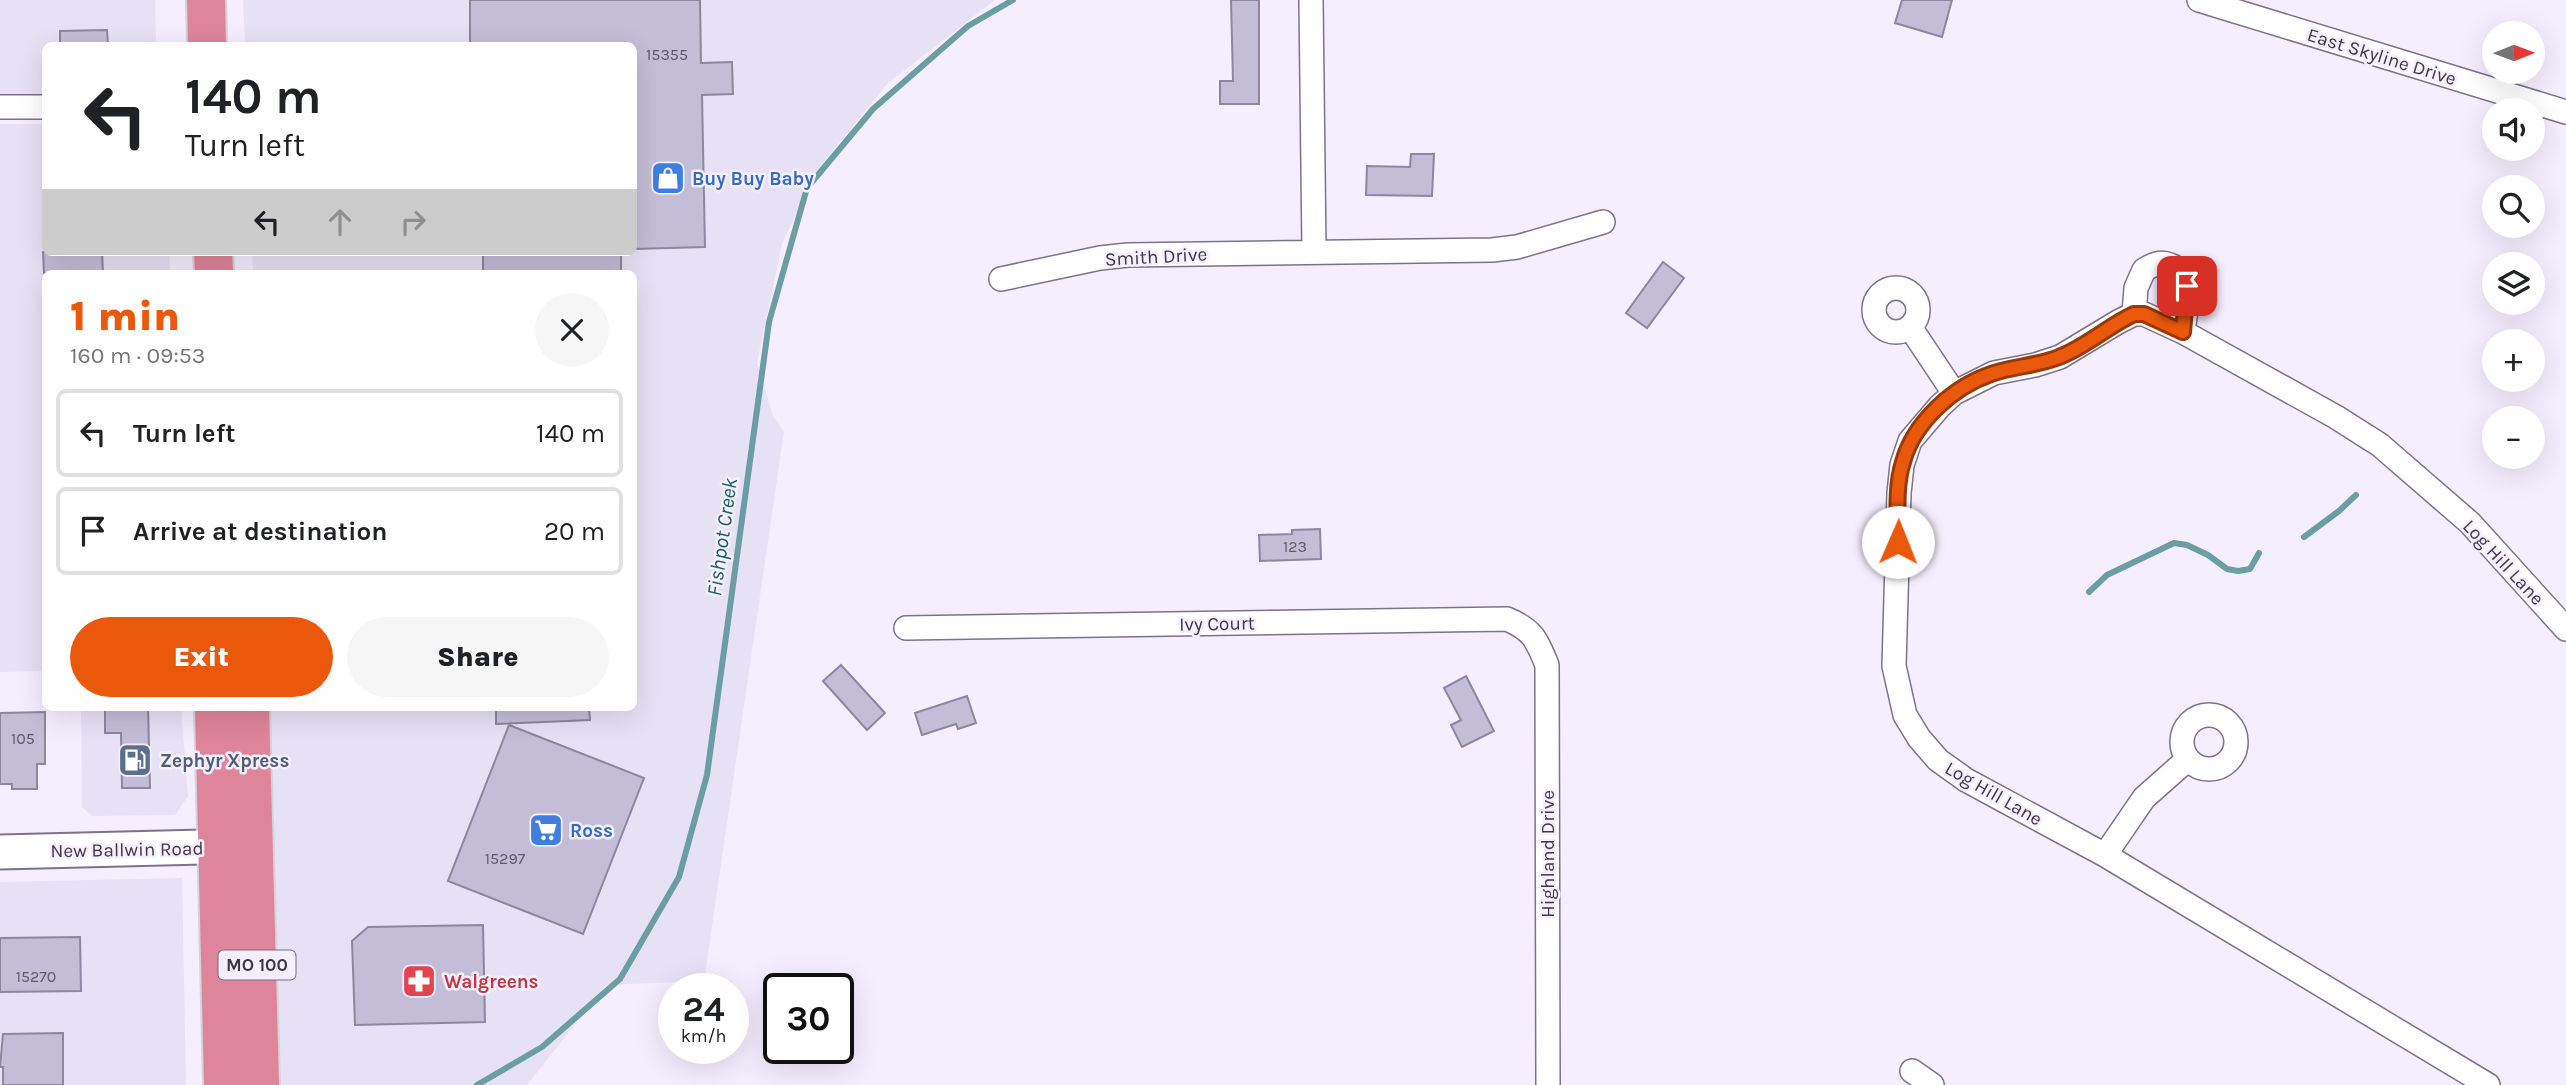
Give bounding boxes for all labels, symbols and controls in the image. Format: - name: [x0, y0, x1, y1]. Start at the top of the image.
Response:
- north arrow: [2482, 21, 2544, 84]
- map controls: [2482, 21, 2545, 469]
- street label: East Skyline Drive: [2305, 24, 2459, 90]
- house number: 15355: [646, 45, 688, 64]
- text: 140 m: [185, 68, 322, 125]
- icon: left: [70, 70, 161, 161]
- button: sound: [2482, 98, 2545, 161]
- text: Turn left: [185, 127, 305, 164]
- shop icon: Buy Buy Baby: [649, 159, 687, 197]
- place label: Buy Buy Baby: [692, 168, 814, 190]
- button: search: [2482, 175, 2545, 238]
- icon: left: [248, 203, 286, 241]
- icon: ahead: [321, 203, 359, 241]
- icon: right: [394, 203, 432, 241]
- street label: Smith Drive: [1104, 243, 1208, 271]
- button: layers: [2482, 252, 2545, 315]
- pin: [2157, 256, 2217, 316]
- icon: arrive: [2168, 267, 2206, 305]
- text: 1 min: [70, 291, 180, 341]
- button: close: [535, 293, 609, 367]
- button: +: [2482, 329, 2545, 392]
- text: 160 m · 09:53: [70, 342, 205, 369]
- button: −: [2482, 406, 2545, 469]
- icon: left: [74, 414, 112, 452]
- text: Turn left: [133, 418, 235, 449]
- text: 140 m: [536, 418, 605, 449]
- water label: Fishpot Creek: [702, 476, 742, 598]
- position arrow: [1861, 505, 1935, 579]
- icon: arrive: [74, 512, 112, 550]
- street label: Log Hill Lane: [2458, 515, 2548, 610]
- text: Arrive at destination: [133, 516, 387, 547]
- text: 20 m: [544, 516, 605, 547]
- house number: 123: [1283, 537, 1307, 556]
- street label: Ivy Court: [1179, 612, 1255, 636]
- button: Exit: [70, 617, 333, 697]
- button: Share: [347, 617, 609, 697]
- house number: 105: [11, 729, 35, 748]
- fuel station icon: Zephyr Xpress: [116, 741, 154, 779]
- place label: Zephyr Xpress: [160, 750, 289, 772]
- street label: Log Hill Lane: [1941, 757, 2046, 831]
- street label: Highland Drive: [1537, 790, 1559, 918]
- supermarket icon: Ross: [527, 811, 565, 849]
- place label: Ross: [570, 820, 613, 842]
- street label: New Ballwin Road: [50, 838, 204, 862]
- house number: 15297: [485, 849, 526, 868]
- road number: MO 100: [218, 950, 296, 980]
- pharmacy icon: Walgreens: [400, 962, 438, 1000]
- house number: 15270: [16, 967, 56, 986]
- place label: Walgreens: [444, 971, 539, 993]
- speed limit sign: 30: [763, 973, 854, 1064]
- text: 24: [683, 989, 725, 1030]
- text: km/h: [681, 1025, 726, 1047]

